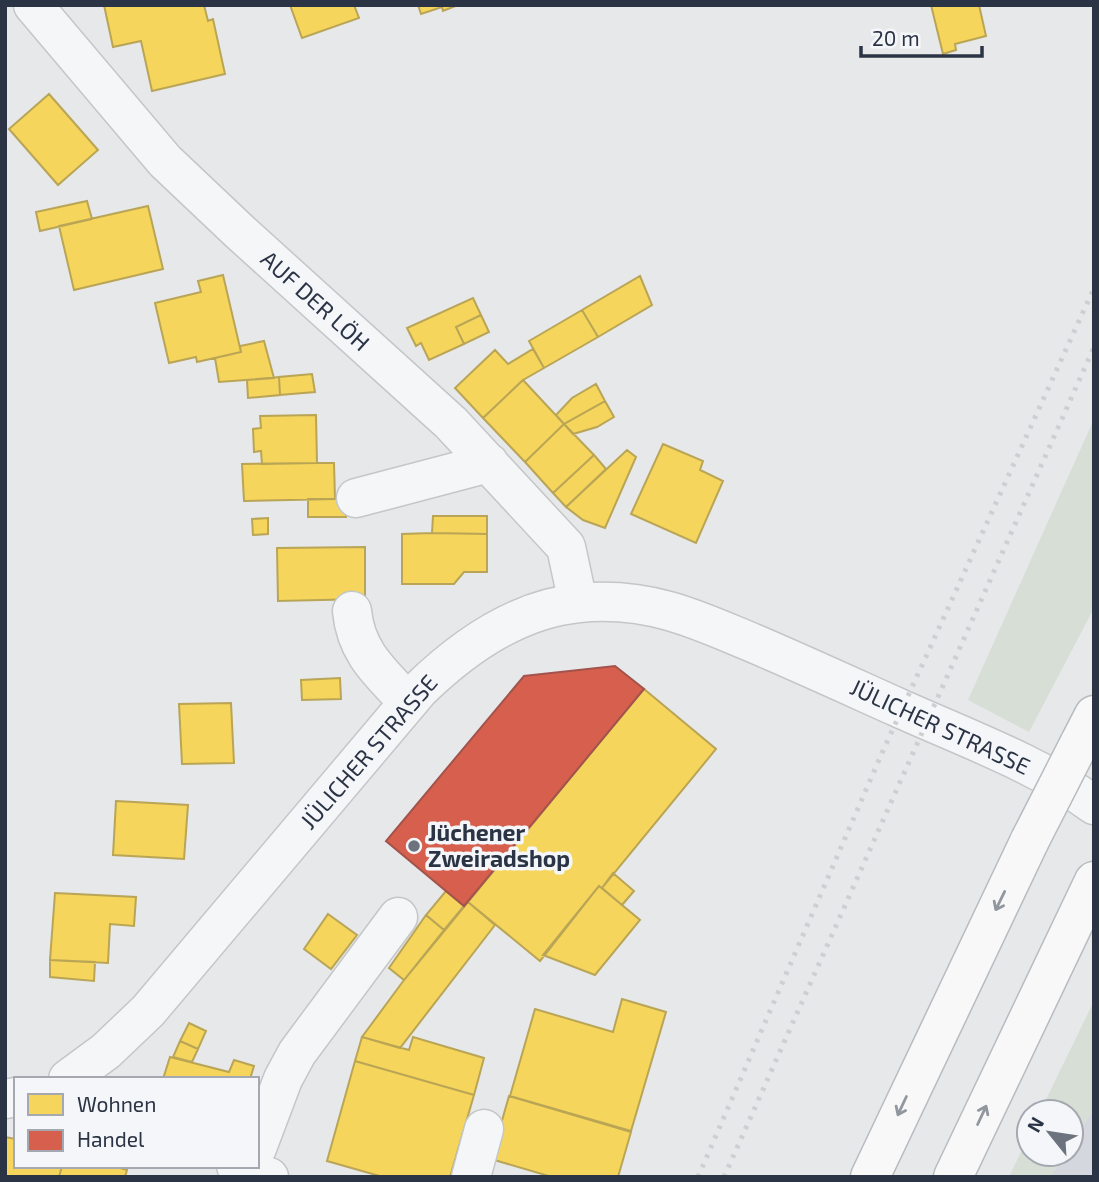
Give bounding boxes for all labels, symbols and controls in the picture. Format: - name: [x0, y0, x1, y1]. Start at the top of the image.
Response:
- scale bar: [861, 14, 982, 58]
- text: 20 m: [872, 25, 920, 50]
- street label: AUF DER LÖH: [256, 244, 376, 356]
- street label: JÜLICHER STRASSE: [294, 669, 443, 834]
- street label: JÜLICHER STRASSE: [846, 672, 1035, 780]
- place label: Jüchener Zweiradshop: [428, 818, 570, 872]
- marker: Jüchener Zweiradshop: [406, 838, 422, 854]
- one-way arrow: [993, 890, 1006, 911]
- legend: [14, 1077, 259, 1168]
- text: Wohnen: [77, 1091, 156, 1116]
- one-way arrow: [895, 1095, 909, 1116]
- north arrow: [1015, 1098, 1085, 1168]
- one-way arrow: [976, 1105, 989, 1126]
- text: N: [1021, 1113, 1048, 1136]
- text: Handel: [77, 1126, 145, 1151]

